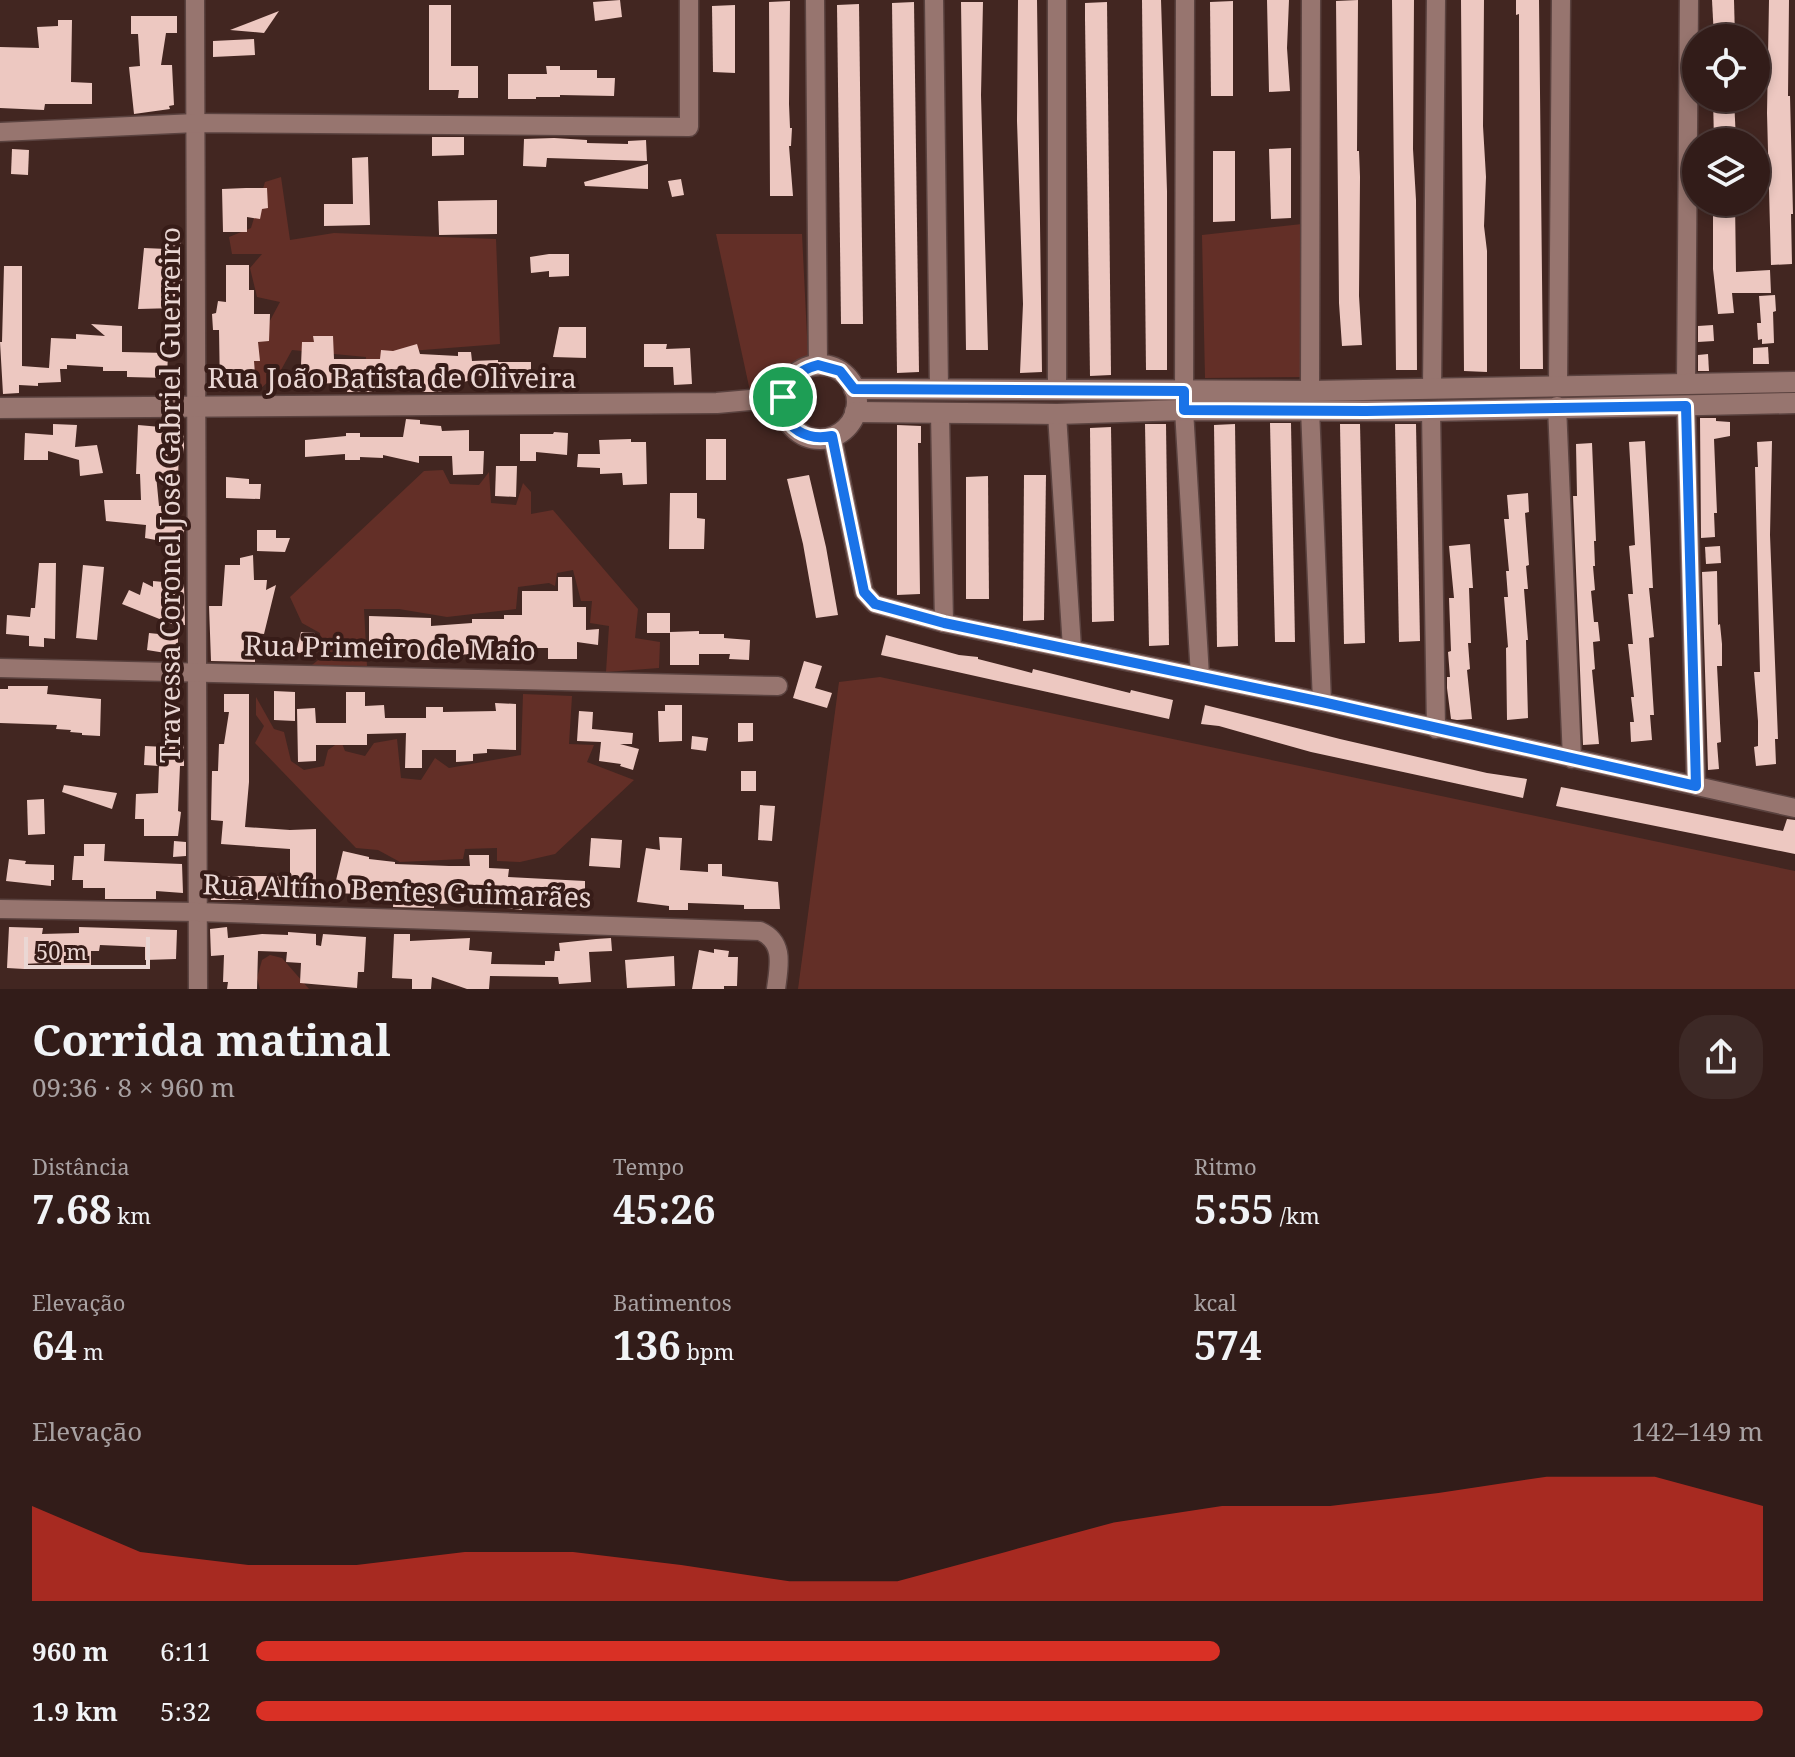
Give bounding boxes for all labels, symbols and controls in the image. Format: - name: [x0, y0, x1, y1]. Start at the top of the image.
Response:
- map controls: [1682, 24, 1770, 216]
- button: locate: [1682, 24, 1770, 112]
- button: layers: [1682, 128, 1770, 216]
- street label: Travessa Coronel José Gabriel Guerreiro: [150, 227, 188, 763]
- street label: Rua João Batista de Oliveira: [207, 358, 577, 396]
- pin: [749, 363, 817, 431]
- icon: arrive: [761, 375, 805, 419]
- street label: Rua Primeiro de Maio: [244, 625, 536, 669]
- street label: Rua Altíno Bentes Guimarães: [202, 864, 592, 916]
- scale bar: [24, 933, 150, 969]
- text: 50 m: [36, 936, 87, 966]
- text: Corrida matinal: [32, 1009, 391, 1069]
- button: share: [1679, 1015, 1763, 1099]
- text: 09:36 · 8 × 960 m: [32, 1069, 235, 1105]
- text: Distância: [32, 1151, 130, 1181]
- text: Tempo: [613, 1151, 684, 1181]
- text: Ritmo: [1194, 1151, 1257, 1181]
- text: 7.68: [32, 1181, 112, 1236]
- text: 45:26: [613, 1181, 716, 1236]
- text: 5:55: [1194, 1181, 1274, 1236]
- text: km: [112, 1200, 151, 1230]
- text: /km: [1274, 1200, 1320, 1230]
- text: Elevação: [32, 1287, 125, 1317]
- text: Batimentos: [613, 1287, 732, 1317]
- text: kcal: [1194, 1287, 1236, 1317]
- text: 64: [32, 1317, 77, 1372]
- text: 136: [613, 1317, 681, 1372]
- text: 574: [1194, 1317, 1262, 1372]
- text: m: [77, 1336, 104, 1366]
- text: bpm: [681, 1336, 734, 1366]
- text: Elevação: [32, 1413, 142, 1449]
- text: 142–149 m: [1631, 1413, 1763, 1449]
- text: 960 m: [32, 1633, 108, 1669]
- text: 6:11: [160, 1633, 211, 1669]
- text: 1.9 km: [32, 1693, 118, 1729]
- text: 5:32: [160, 1693, 211, 1729]

